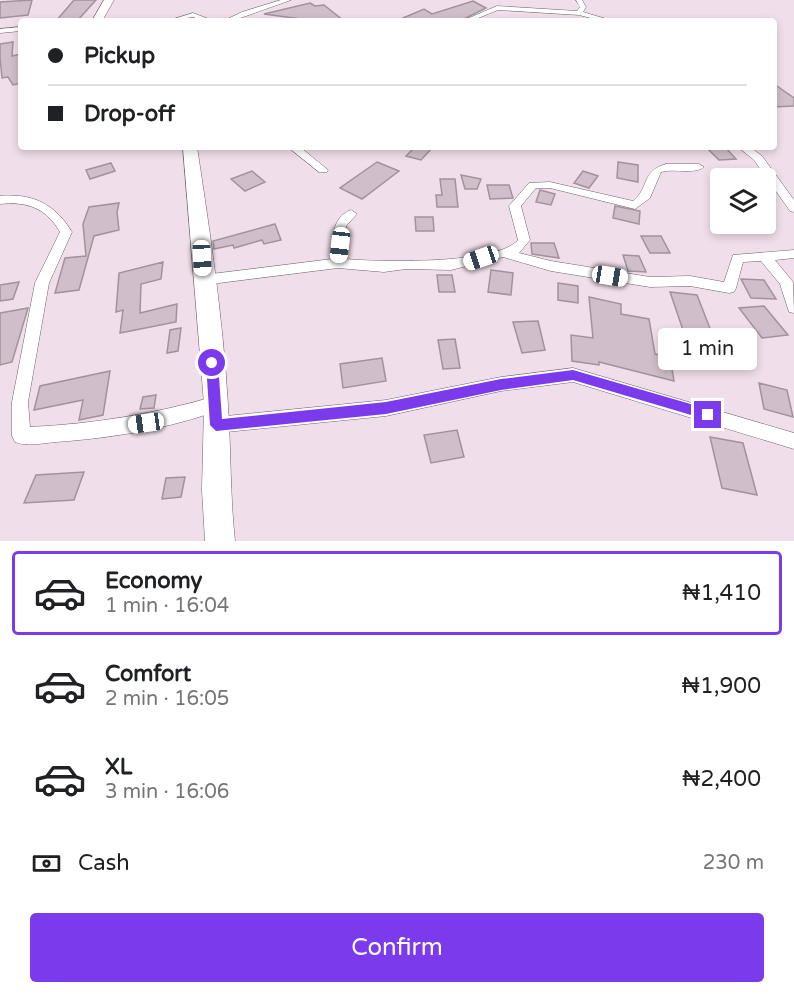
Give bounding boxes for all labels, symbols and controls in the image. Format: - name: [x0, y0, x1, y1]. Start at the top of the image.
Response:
- text: Pickup: [84, 43, 155, 69]
- text: Drop-off: [84, 101, 175, 127]
- map controls: [710, 168, 776, 234]
- button: layers: [710, 168, 776, 234]
- car: [329, 226, 351, 264]
- car: [192, 240, 212, 276]
- car: [461, 244, 501, 272]
- car: [591, 264, 629, 288]
- callout: 1 min: [658, 328, 758, 370]
- text: 1 min: [681, 337, 734, 361]
- route start: [198, 349, 225, 376]
- route end: [694, 401, 721, 428]
- car: [127, 412, 165, 434]
- icon: car: [33, 566, 87, 620]
- text: Economy: [105, 568, 202, 594]
- text: ₦1,410: [682, 580, 761, 606]
- text: 1 min · 16:04: [105, 594, 229, 618]
- icon: car: [33, 659, 87, 713]
- text: Comfort: [105, 661, 191, 687]
- text: ₦1,900: [682, 673, 761, 699]
- text: 2 min · 16:05: [105, 687, 229, 711]
- icon: car: [33, 752, 87, 806]
- text: XL: [105, 754, 132, 780]
- text: ₦2,400: [682, 766, 761, 792]
- text: 3 min · 16:06: [105, 780, 229, 804]
- icon: cash: [30, 847, 63, 880]
- text: Cash: [78, 850, 130, 876]
- text: 230 m: [703, 851, 764, 875]
- button: Confirm: [30, 913, 764, 982]

